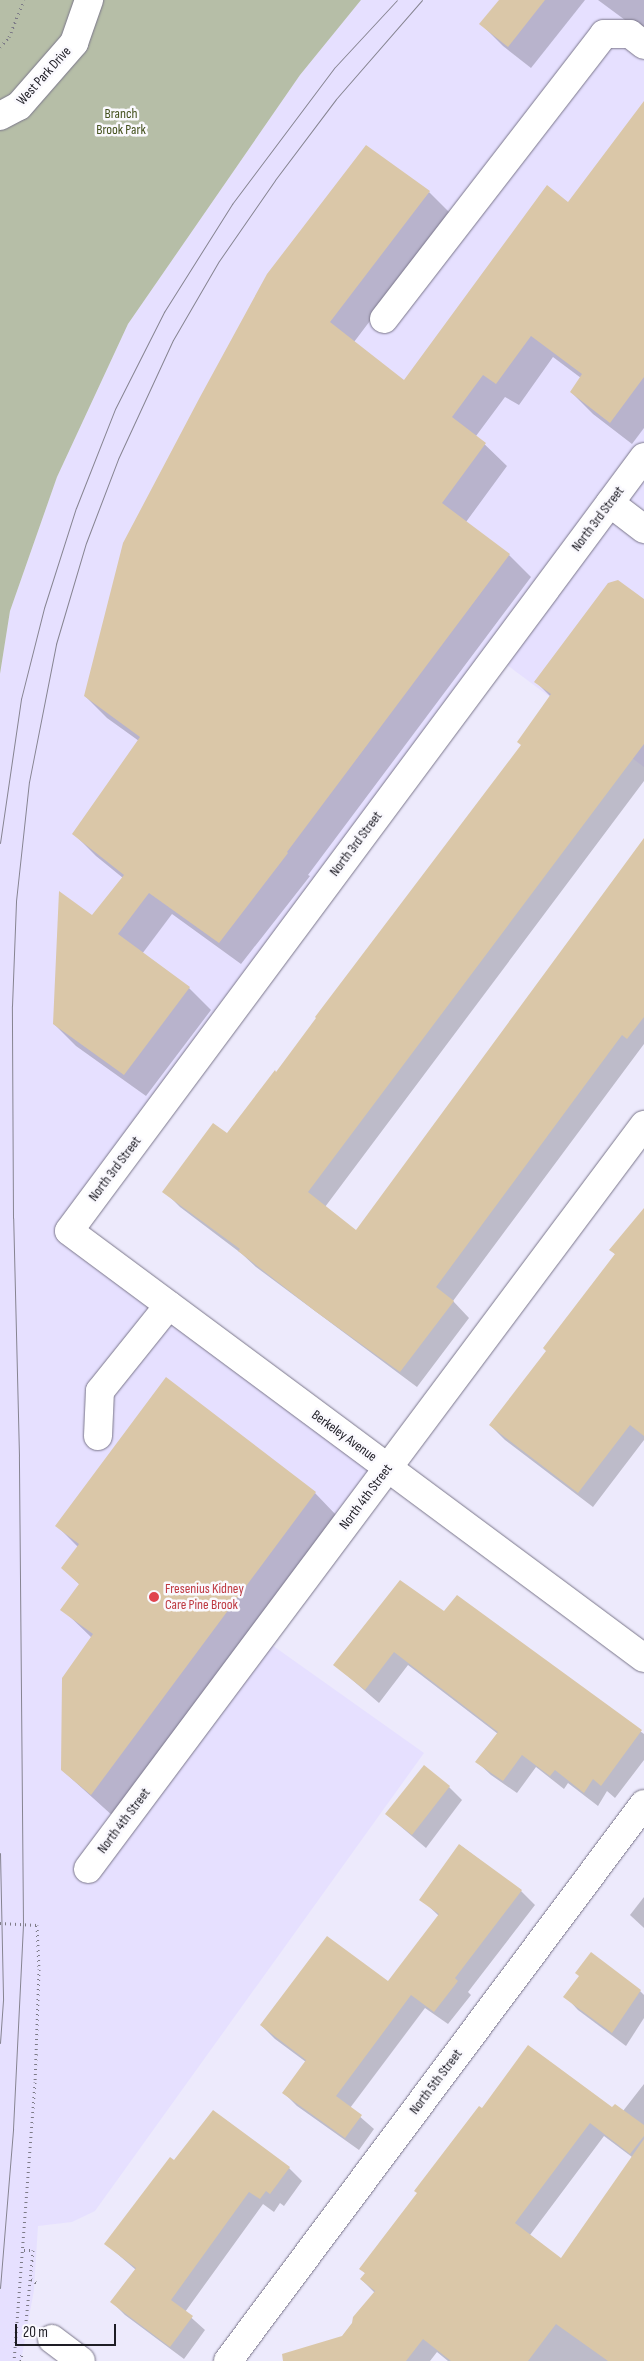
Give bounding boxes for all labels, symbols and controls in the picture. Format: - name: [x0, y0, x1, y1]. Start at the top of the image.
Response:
- street label: West Park Drive: [13, 43, 75, 109]
- park label: Branch Brook Park: [96, 106, 146, 138]
- street label: North 3rd Street: [568, 483, 628, 555]
- street label: North 3rd Street: [326, 808, 386, 880]
- street label: North 3rd Street: [85, 1133, 145, 1205]
- street label: Berkeley Avenue: [308, 1407, 380, 1465]
- street label: North 4th Street: [336, 1461, 396, 1533]
- place label: Fresenius Kidney Care Pine Brook: [165, 1581, 244, 1614]
- marker: Fresenius Kidney Care Pine Brook: [147, 1590, 161, 1604]
- street label: North 4th Street: [94, 1785, 154, 1857]
- street label: North 5th Street: [406, 2046, 466, 2118]
- scale bar: [18, 2314, 119, 2346]
- text: 20 m: [23, 2323, 48, 2342]

